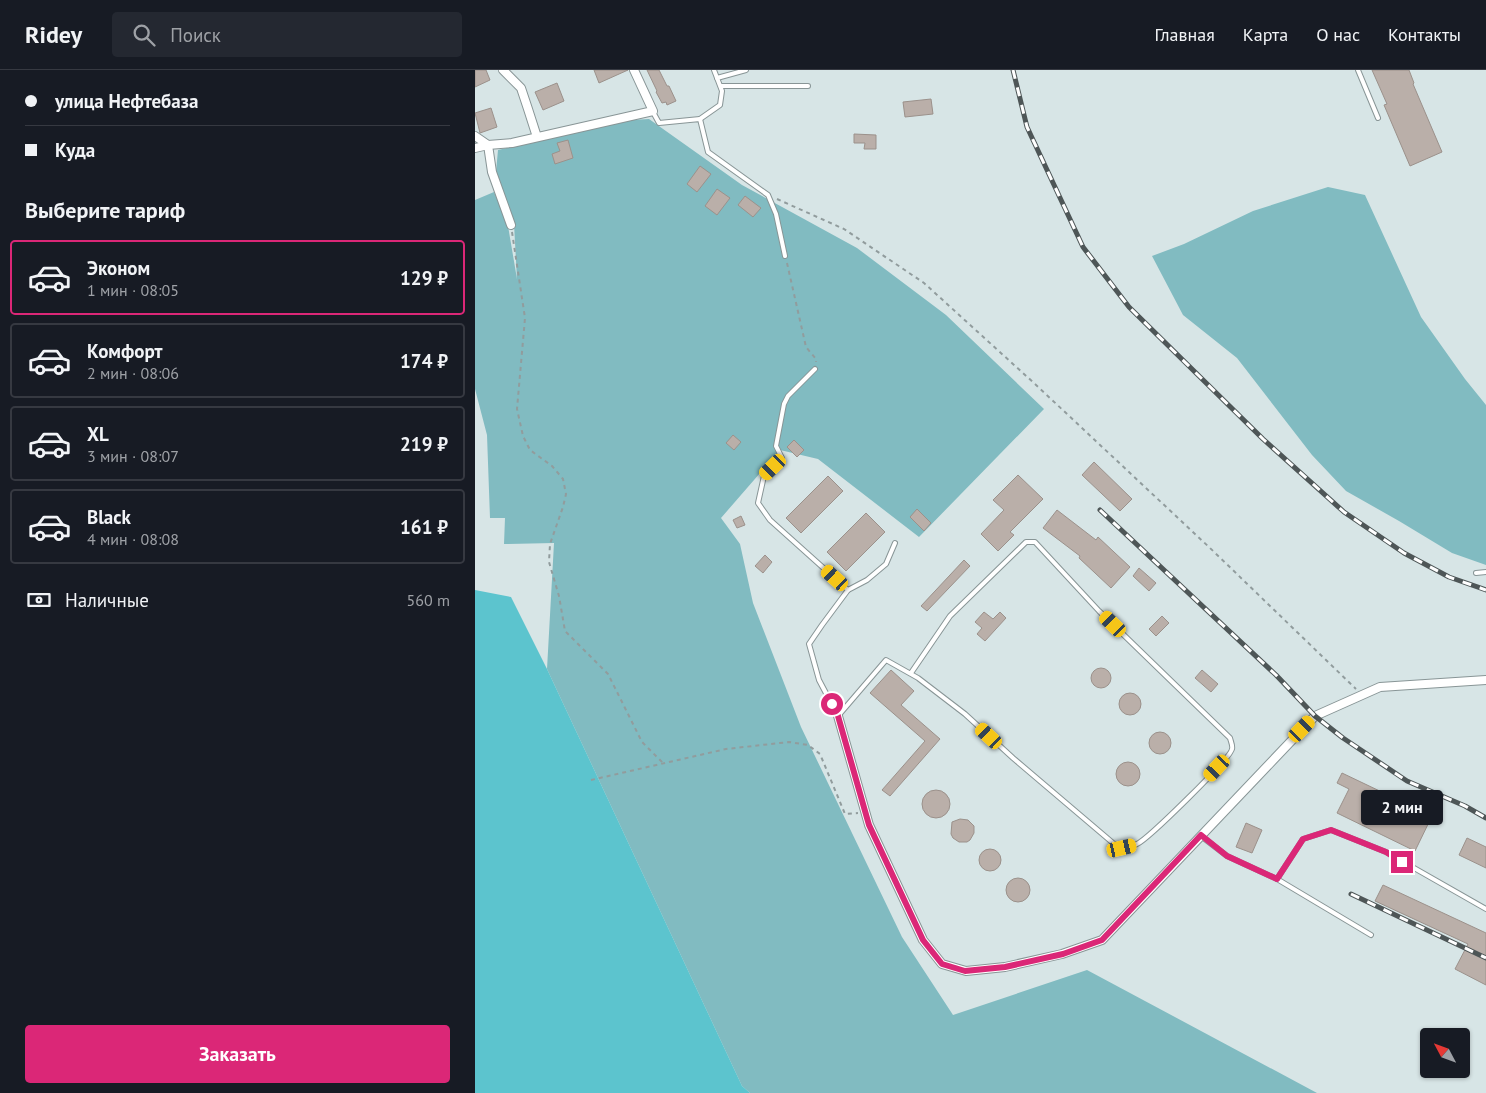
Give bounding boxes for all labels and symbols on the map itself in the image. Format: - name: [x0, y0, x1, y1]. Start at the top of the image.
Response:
- car: [757, 451, 789, 483]
- car: [818, 562, 851, 594]
- car: [1097, 608, 1129, 640]
- route start: [821, 693, 843, 715]
- car: [1286, 713, 1317, 745]
- car: [972, 720, 1005, 752]
- car: [1201, 752, 1232, 784]
- callout: 2 мин: [1361, 790, 1443, 824]
- car: [1105, 837, 1138, 859]
- route end: [1391, 851, 1413, 873]
- north arrow: [1420, 1028, 1470, 1078]

